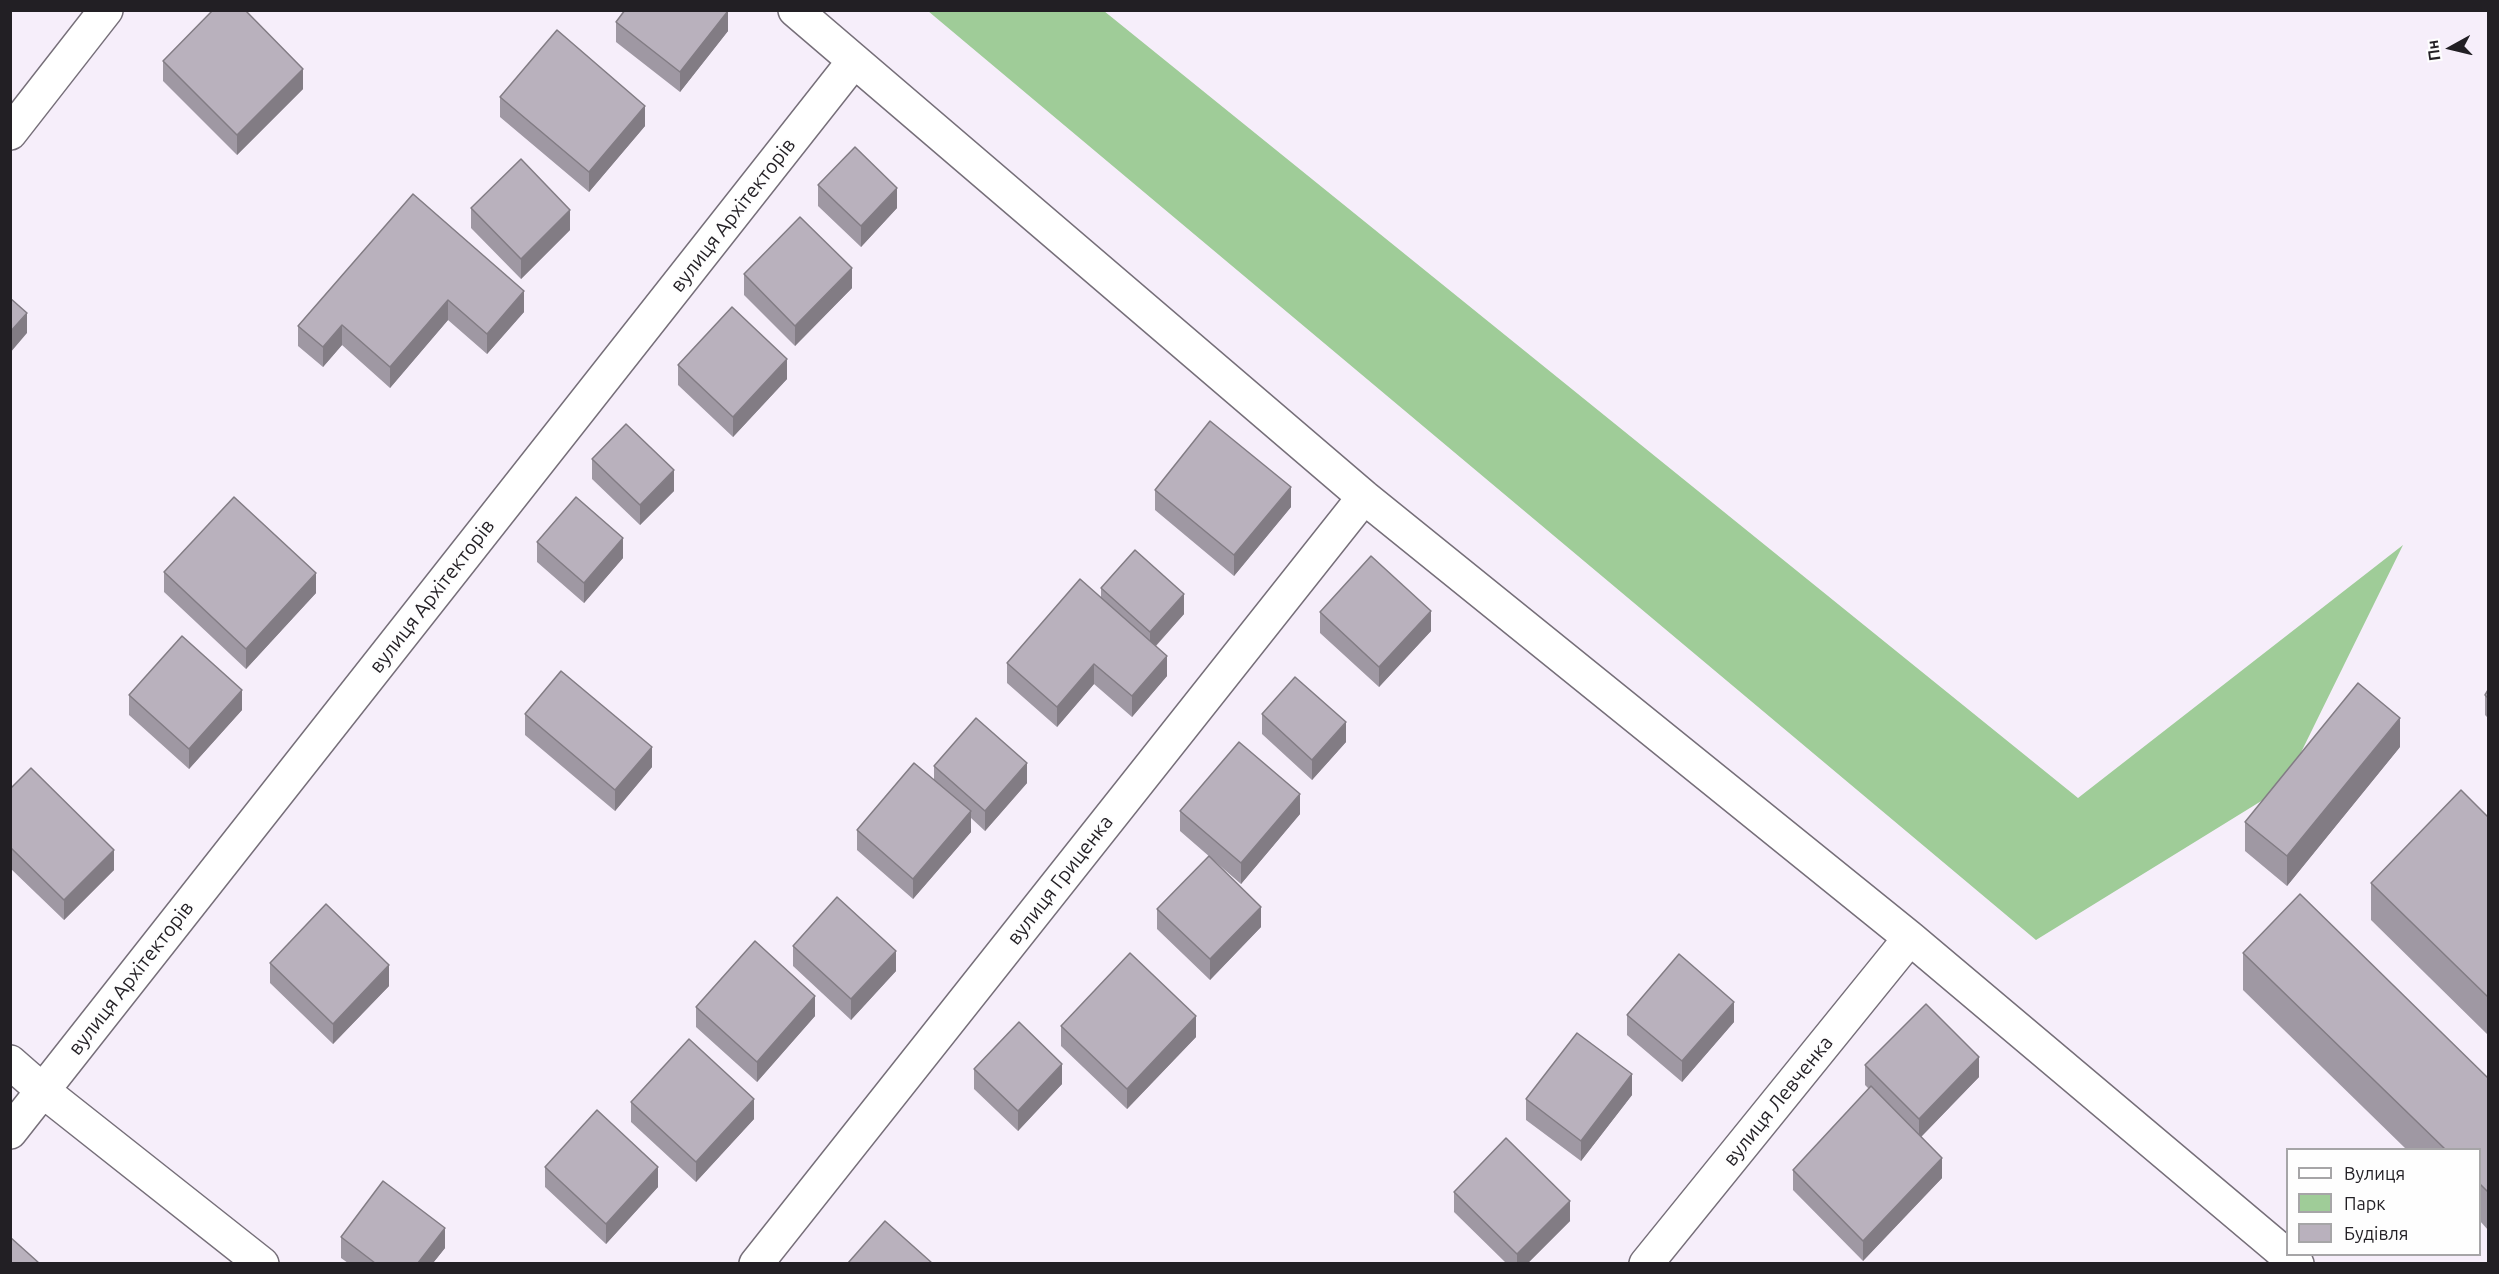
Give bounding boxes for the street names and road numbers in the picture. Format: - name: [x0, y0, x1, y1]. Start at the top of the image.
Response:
- street label: вулиця Архітекторів: [665, 133, 801, 297]
- street label: вулиця Архітекторів: [364, 514, 500, 678]
- street label: вулиця Гриценка: [1002, 811, 1118, 949]
- street label: вулиця Архітекторів: [63, 896, 199, 1060]
- street label: вулиця Левченка: [1718, 1031, 1838, 1171]

